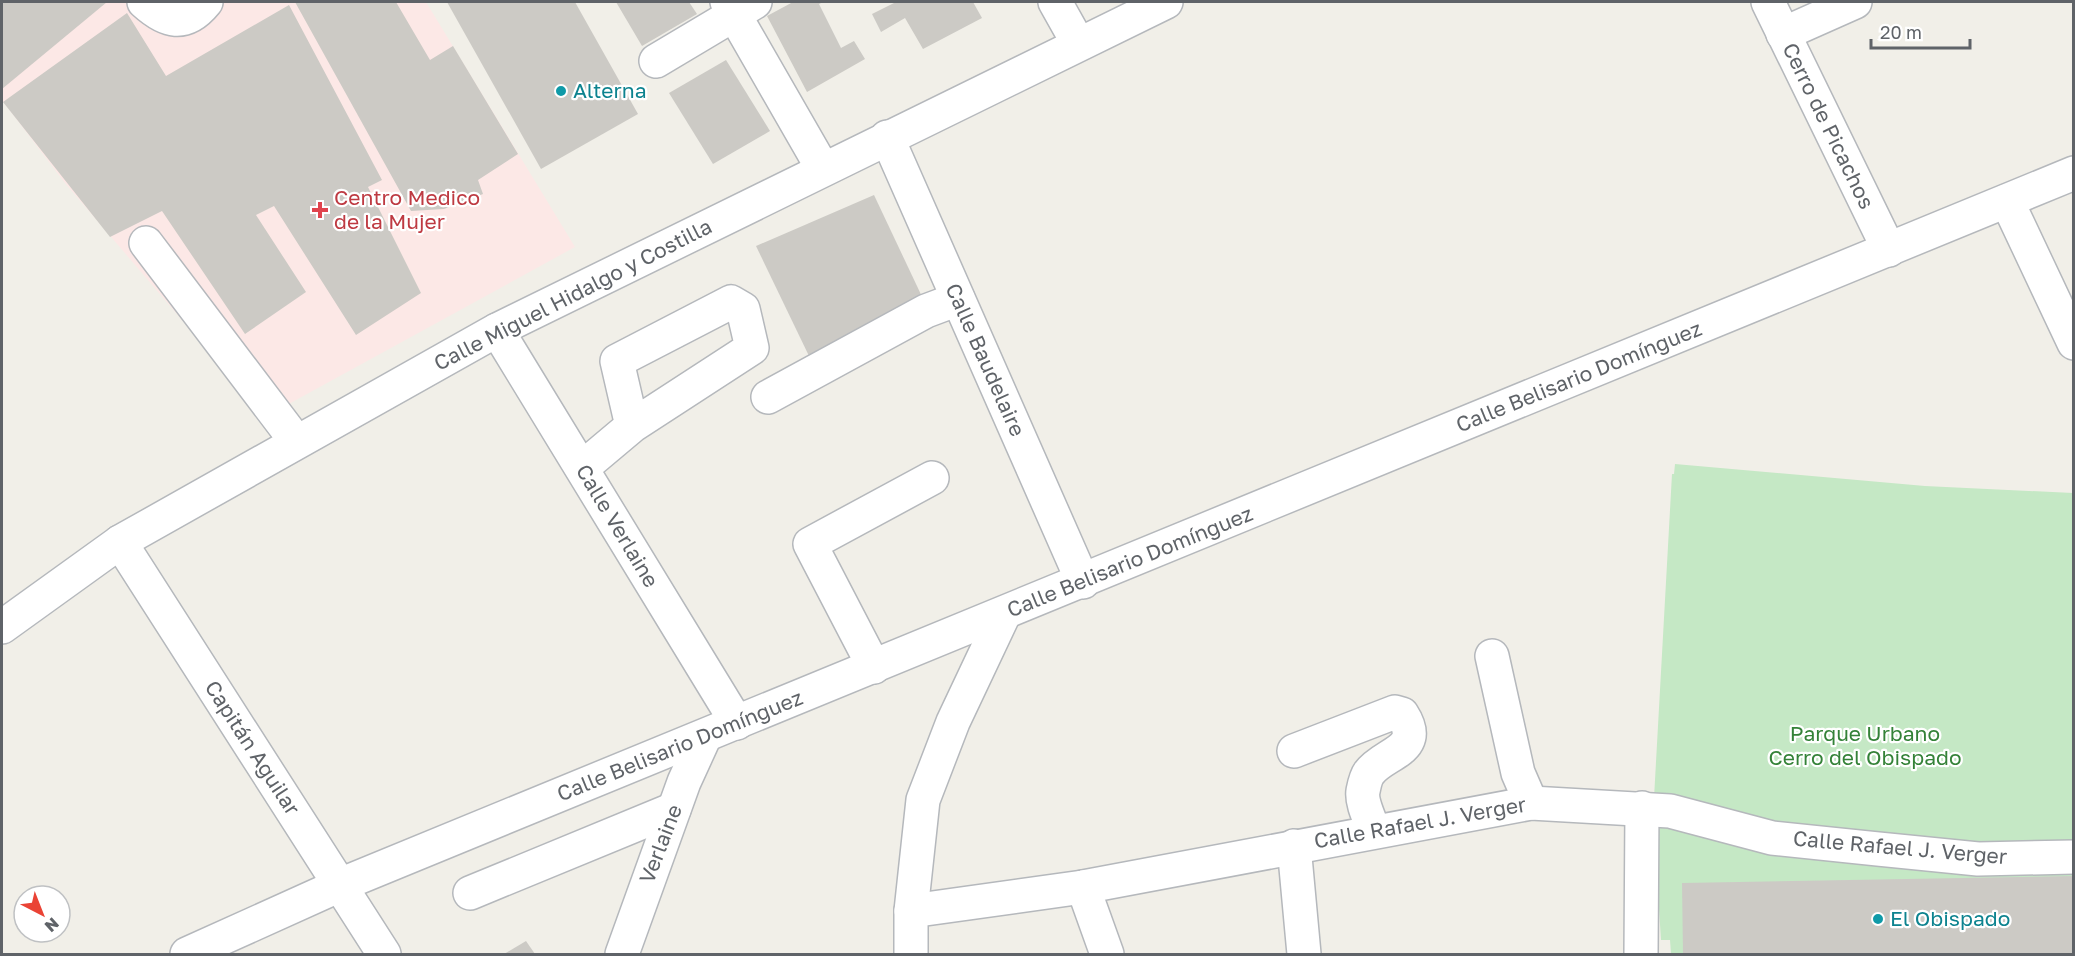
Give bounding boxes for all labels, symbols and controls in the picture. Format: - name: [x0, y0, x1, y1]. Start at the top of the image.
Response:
- scale bar: [1871, 12, 1970, 50]
- text: 20 m: [1880, 21, 1922, 43]
- street label: Cerro de Picachos: [1777, 38, 1880, 213]
- place label: Alterna: [573, 77, 647, 103]
- marker: Alterna: [554, 84, 568, 98]
- place label: Centro Medico de la Mujer: [334, 184, 480, 234]
- marker: Centro Medico de la Mujer: [311, 201, 329, 219]
- street label: Calle Miguel Hidalgo y Costilla: [429, 213, 716, 376]
- street label: Calle Baudelaire: [940, 279, 1031, 440]
- street label: Calle Belisario Domínguez: [1452, 315, 1705, 437]
- street label: Calle Verlaine: [571, 459, 665, 592]
- street label: Calle Belisario Domínguez: [1003, 500, 1256, 622]
- street label: Capitán Aguilar: [200, 675, 306, 820]
- street label: Calle Belisario Domínguez: [553, 684, 806, 806]
- park label: Parque Urbano Cerro del Obispado: [1768, 720, 1962, 770]
- street label: Calle Rafael J. Verger: [1312, 791, 1528, 853]
- street label: Verlaine: [633, 800, 687, 887]
- street label: Calle Rafael J. Verger: [1792, 825, 2008, 869]
- north arrow: [12, 884, 72, 944]
- place label: El Obispado: [1890, 905, 2010, 931]
- marker: El Obispado: [1871, 912, 1885, 926]
- text: N: [41, 914, 63, 937]

